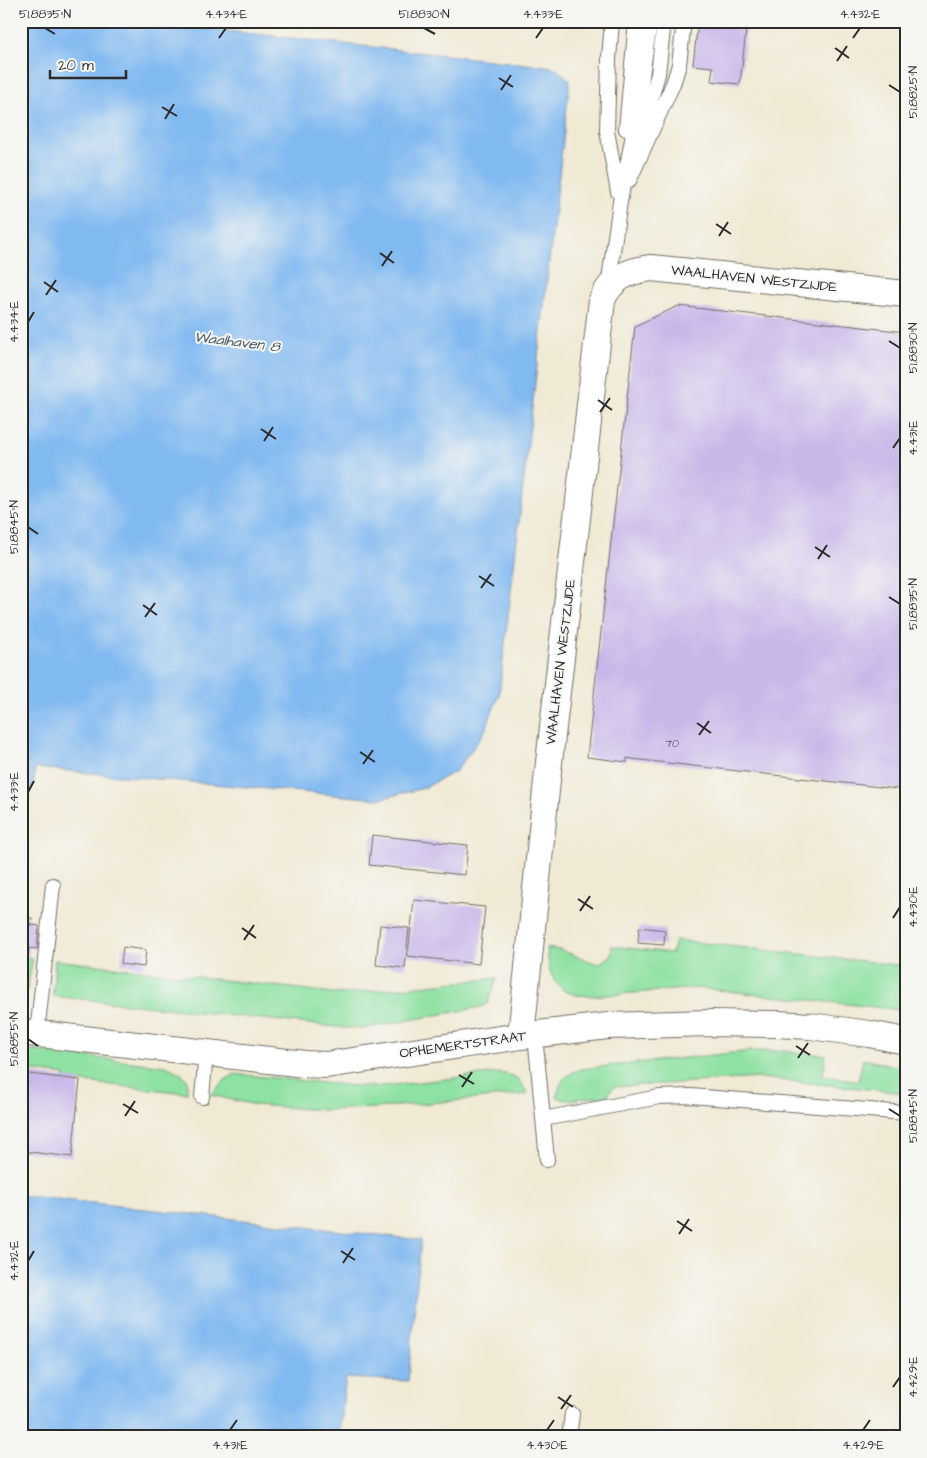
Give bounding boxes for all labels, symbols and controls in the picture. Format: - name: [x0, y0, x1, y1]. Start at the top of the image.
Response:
- text: 51.8835°N: [19, 6, 71, 23]
- text: 4.434°E: [205, 6, 247, 23]
- text: 51.8830°N: [398, 6, 450, 23]
- text: 4.433°E: [523, 6, 563, 23]
- text: 4.432°E: [840, 6, 880, 23]
- scale bar: [50, 48, 126, 80]
- text: 20 m: [58, 55, 94, 76]
- text: 51.8825°N: [905, 65, 922, 118]
- street label: WAALHAVEN WESTZIJDE: [670, 260, 839, 298]
- text: 4.434°E: [6, 301, 23, 343]
- text: 51.8830°N: [905, 322, 922, 374]
- water label: Waalhaven 8: [193, 326, 282, 358]
- text: 4.431°E: [905, 420, 922, 456]
- text: 51.8845°N: [6, 499, 23, 554]
- street label: WAALHAVEN WESTZIJDE: [541, 577, 581, 746]
- text: 51.8835°N: [905, 578, 922, 630]
- house number: 70: [665, 736, 679, 751]
- text: 4.433°E: [6, 772, 23, 812]
- text: 4.430°E: [905, 886, 922, 928]
- text: 51.8855°N: [6, 1011, 23, 1066]
- street label: OPHEMERTSTRAAT: [398, 1026, 528, 1064]
- text: 51.8845°N: [905, 1088, 922, 1143]
- text: 4.432°E: [6, 1241, 23, 1281]
- text: 4.429°E: [905, 1356, 922, 1398]
- text: 4.431°E: [212, 1437, 248, 1454]
- text: 4.430°E: [526, 1437, 568, 1454]
- text: 4.429°E: [842, 1437, 884, 1454]

